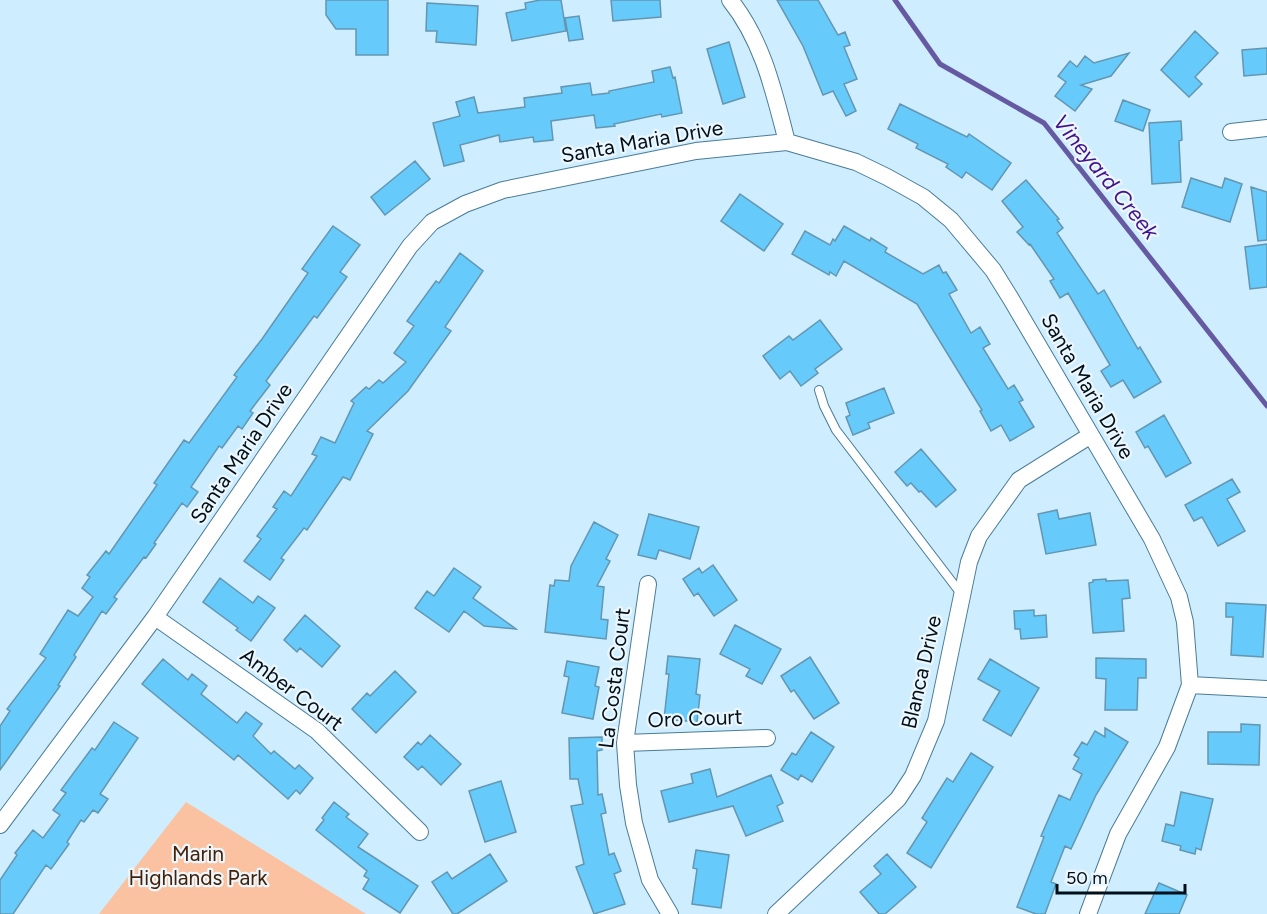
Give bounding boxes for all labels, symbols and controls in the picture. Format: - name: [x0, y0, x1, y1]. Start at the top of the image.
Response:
- water label: Vineyard Creek: [1047, 109, 1165, 246]
- street label: Santa Maria Drive: [559, 114, 725, 168]
- street label: Santa Maria Drive: [1036, 309, 1140, 463]
- street label: Santa Maria Drive: [185, 378, 297, 528]
- street label: La Costa Court: [593, 606, 635, 750]
- street label: Blanca Drive: [896, 613, 946, 731]
- street label: Amber Court: [236, 642, 348, 736]
- street label: Oro Court: [647, 704, 743, 732]
- park label: Marin Highlands Park: [129, 841, 268, 890]
- scale bar: [1057, 857, 1184, 895]
- text: 50 m: [1066, 867, 1108, 889]

